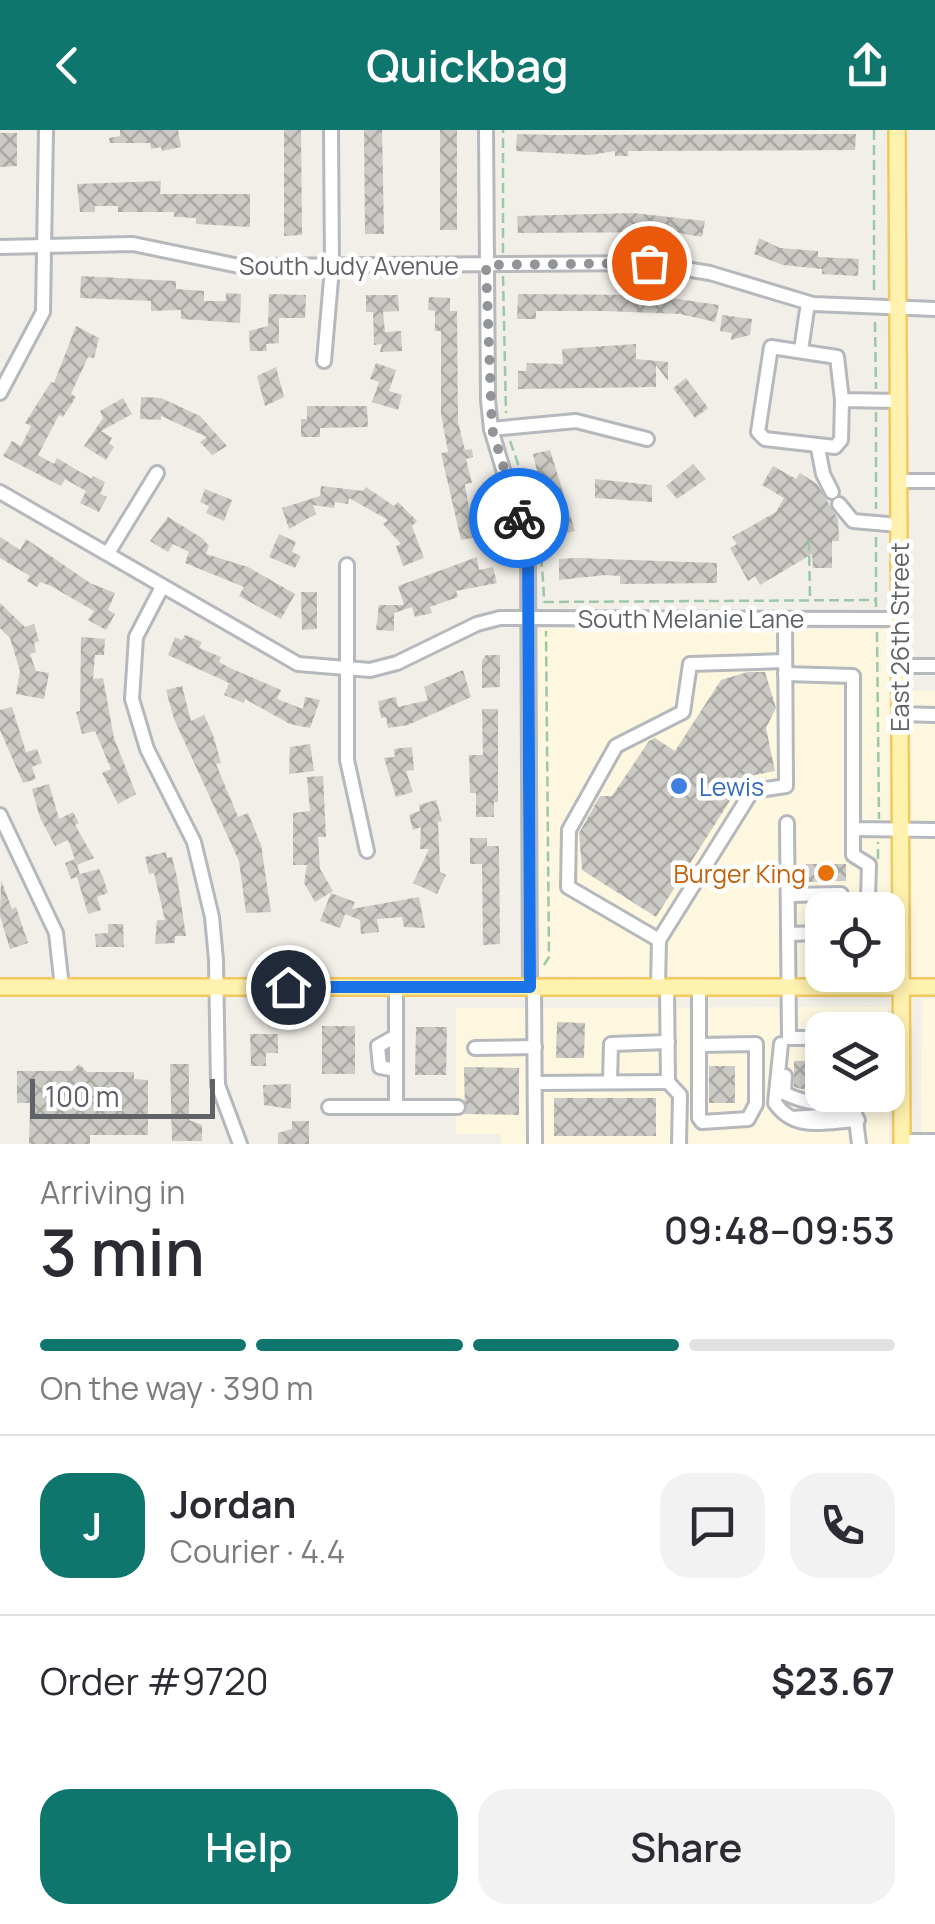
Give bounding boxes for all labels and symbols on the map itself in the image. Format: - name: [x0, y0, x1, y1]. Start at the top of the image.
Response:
- pin: [607, 221, 692, 306]
- street label: South Judy Avenue: [239, 248, 459, 283]
- courier: [469, 468, 569, 568]
- street label: East 26th Street: [882, 542, 917, 732]
- street label: South Melanie Lane: [578, 601, 804, 636]
- place label: Lewis: [699, 769, 764, 804]
- marker: Lewis: [668, 775, 690, 797]
- place label: Burger King: [674, 856, 806, 891]
- marker: Burger King: [815, 862, 837, 884]
- pin: [246, 945, 331, 1030]
- scale bar: [30, 1074, 215, 1118]

